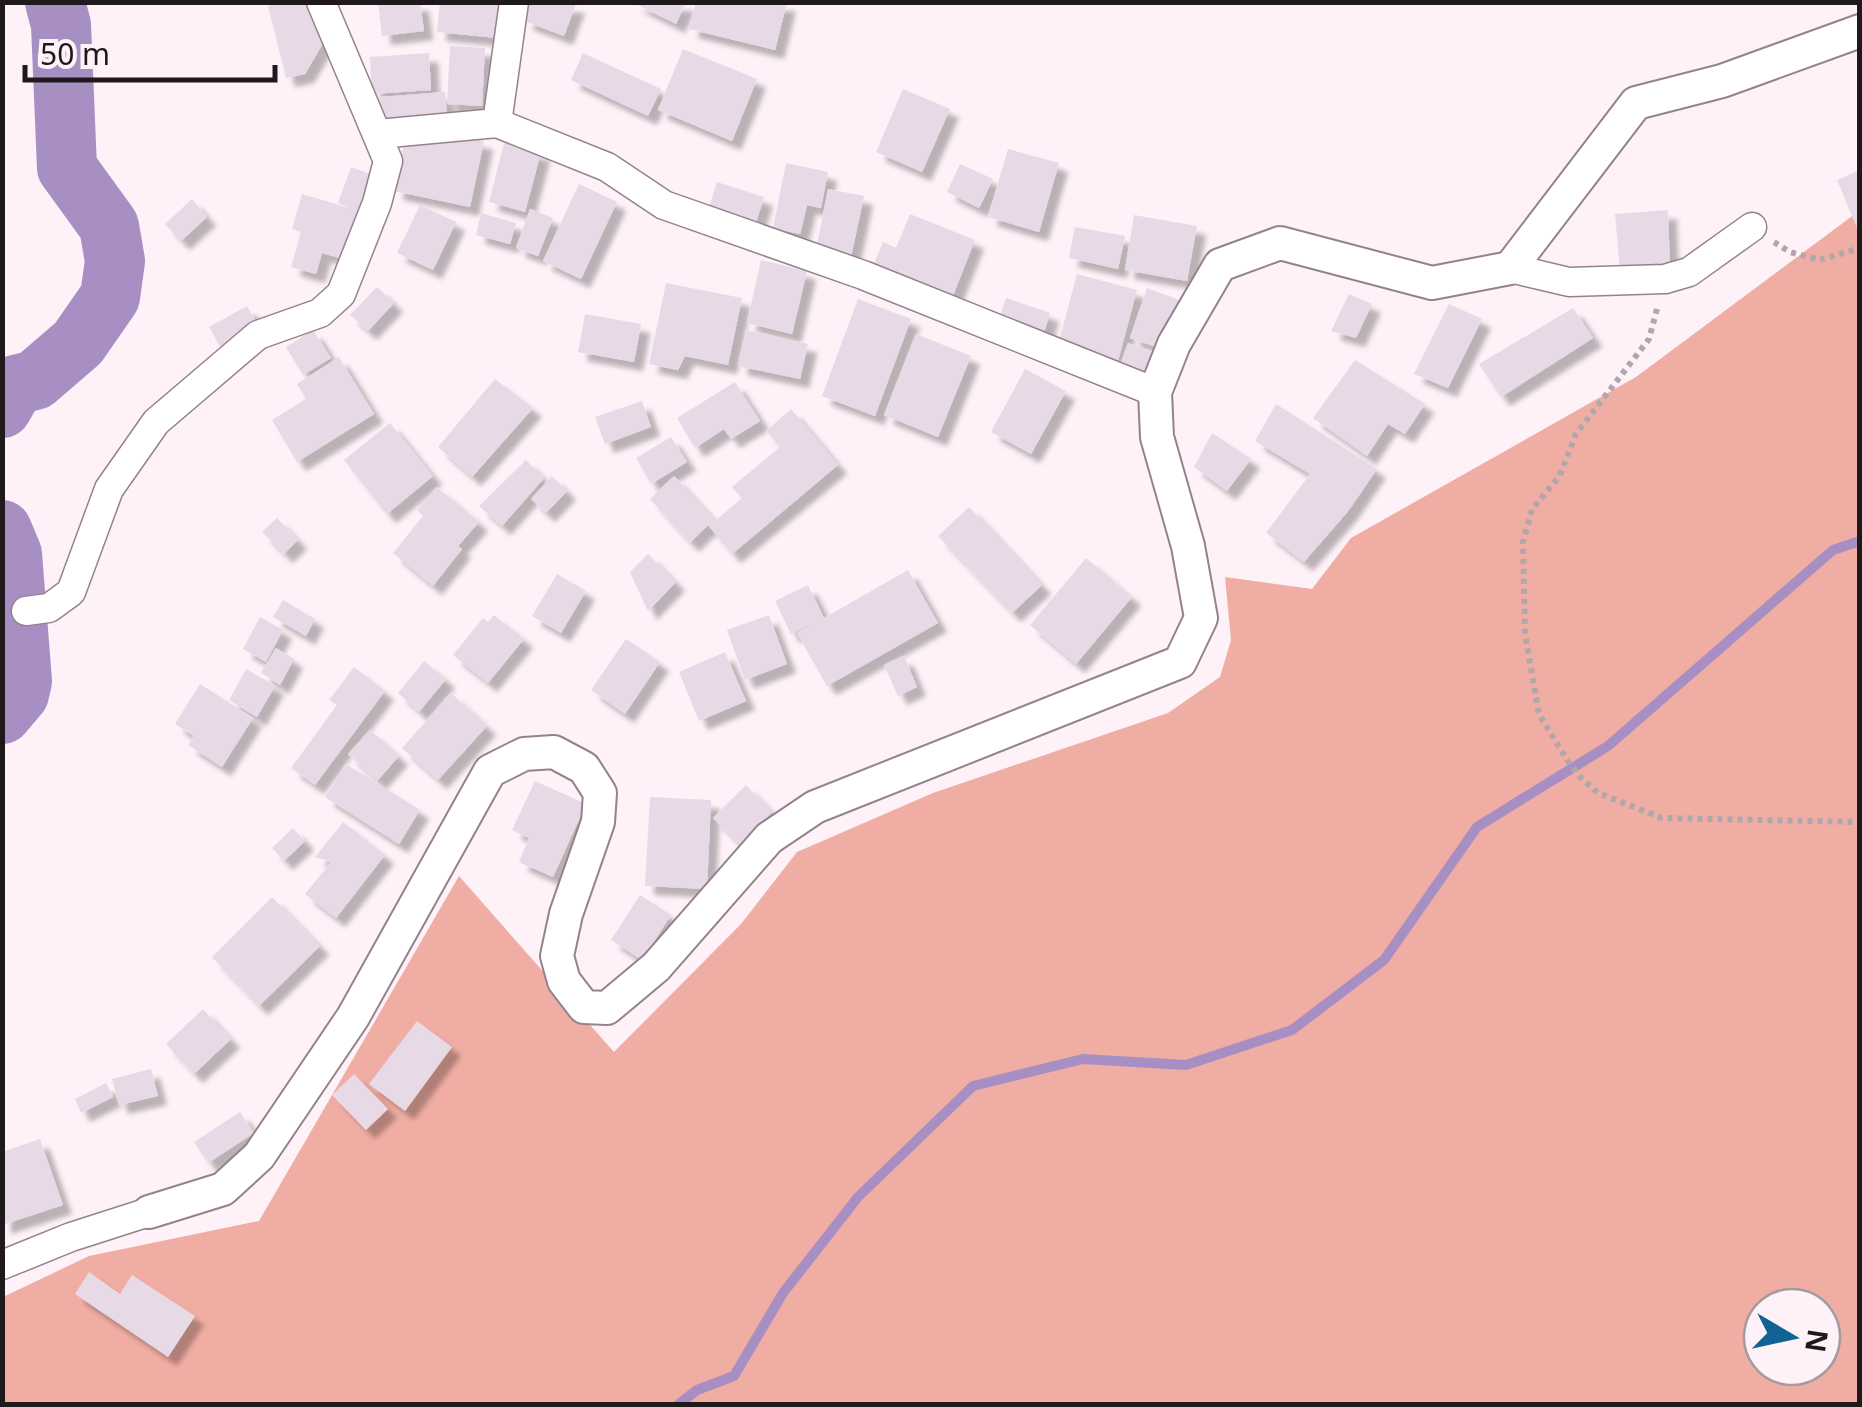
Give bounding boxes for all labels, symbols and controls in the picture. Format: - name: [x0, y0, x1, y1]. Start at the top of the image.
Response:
- scale bar: [25, 20, 275, 82]
- text: 50 m: [40, 33, 110, 74]
- north arrow: [1742, 1287, 1842, 1387]
- text: N: [1797, 1327, 1838, 1355]

